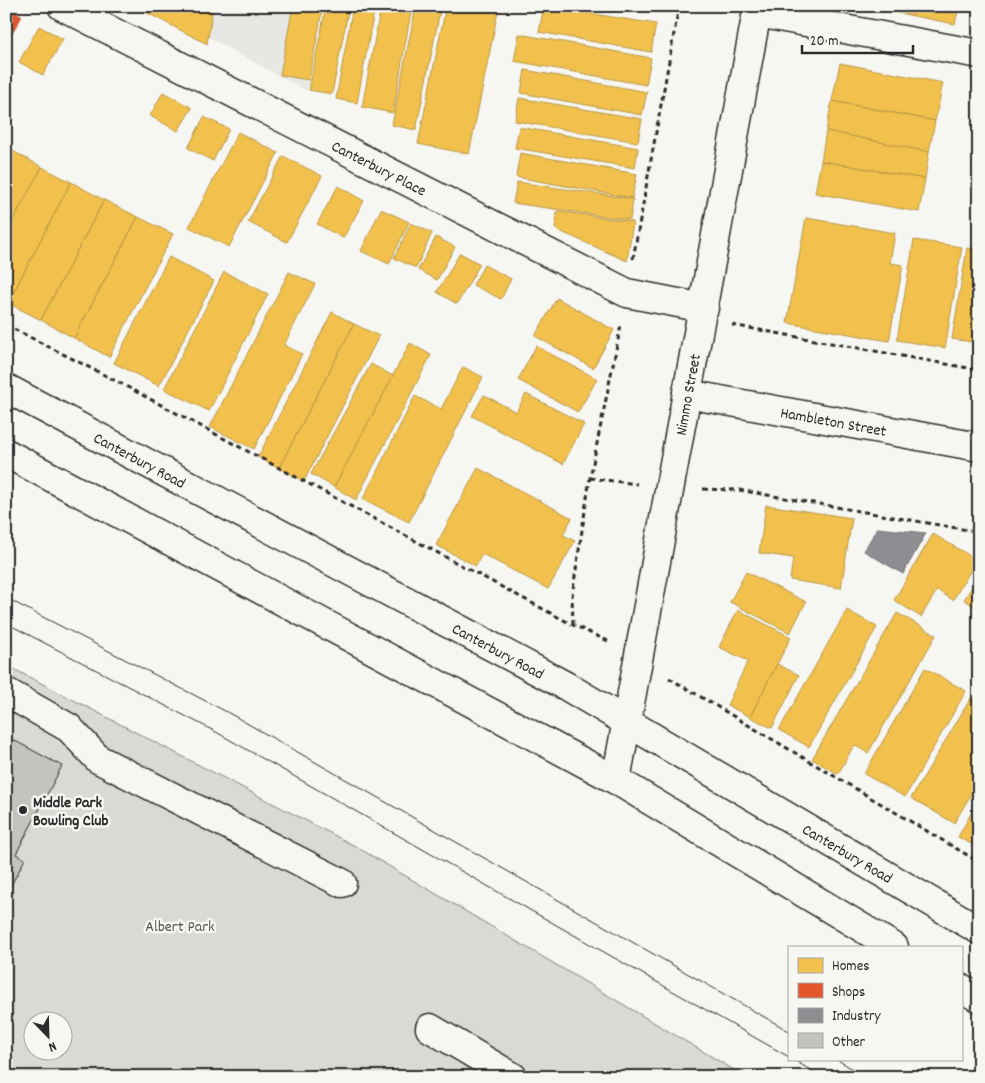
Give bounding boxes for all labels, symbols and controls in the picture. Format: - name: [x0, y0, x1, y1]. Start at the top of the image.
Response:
- scale bar: [802, 22, 914, 54]
- text: 20 m: [810, 31, 838, 53]
- street label: Canterbury Place: [327, 136, 430, 203]
- street label: Nimmo Street: [670, 352, 708, 438]
- street label: Hambleton Street: [778, 402, 888, 444]
- street label: Canterbury Road: [89, 428, 189, 496]
- street label: Canterbury Road: [447, 618, 548, 686]
- place label: Middle Park Bowling Club: [33, 792, 108, 833]
- marker: Middle Park Bowling Club: [17, 804, 29, 816]
- street label: Canterbury Road: [797, 819, 896, 891]
- park label: Albert Park: [145, 916, 215, 939]
- legend: [788, 946, 962, 1060]
- text: Homes: [832, 956, 870, 978]
- text: Shops: [832, 982, 865, 1004]
- text: Industry: [832, 1006, 881, 1028]
- north arrow: [22, 1010, 72, 1060]
- text: Other: [832, 1032, 866, 1054]
- text: N: [45, 1036, 59, 1057]

